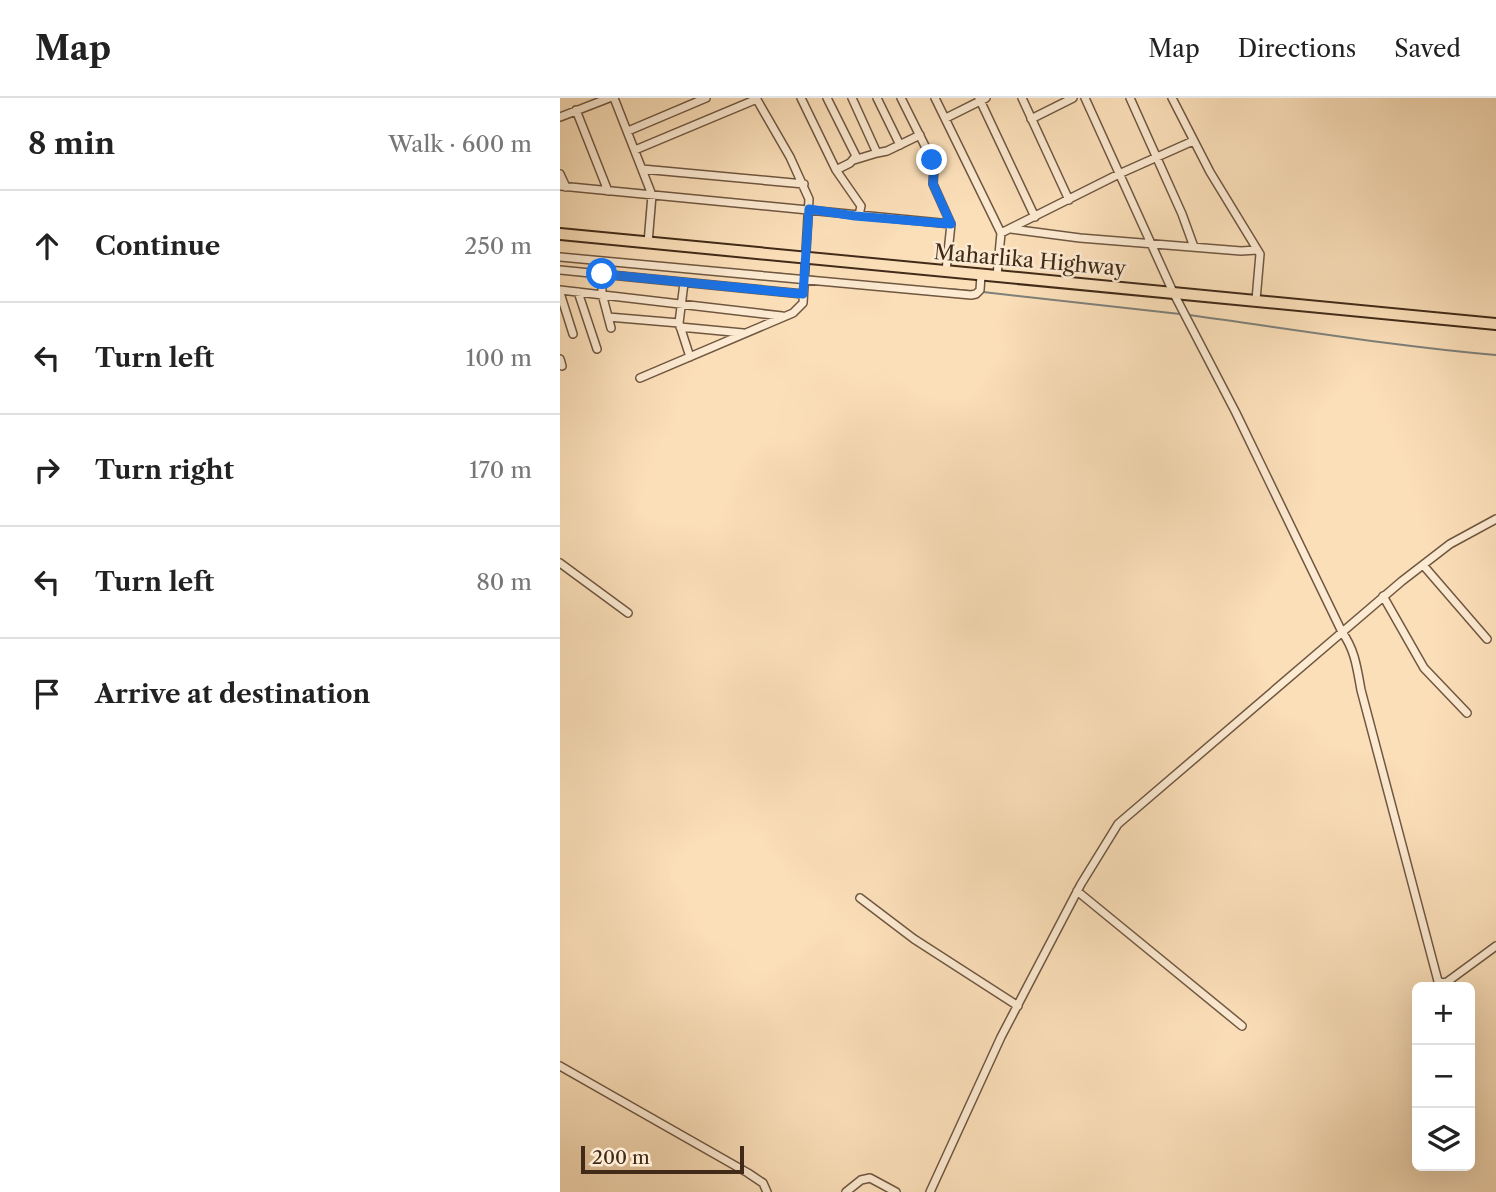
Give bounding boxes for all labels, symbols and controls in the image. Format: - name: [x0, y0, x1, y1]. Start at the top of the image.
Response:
- text: Map: [35, 28, 111, 69]
- text: Map: [1148, 34, 1200, 63]
- text: Directions: [1238, 34, 1356, 63]
- text: Saved: [1394, 34, 1461, 63]
- text: 8 min: [28, 125, 115, 162]
- text: Walk · 600 m: [388, 130, 532, 158]
- route end: [916, 144, 947, 175]
- icon: ahead: [28, 227, 66, 265]
- text: Continue: [95, 230, 220, 262]
- text: 250 m: [464, 232, 532, 260]
- street label: Maharlika Highway: [933, 239, 1128, 281]
- route start: [586, 258, 617, 289]
- icon: left: [28, 339, 66, 377]
- text: Turn left: [95, 342, 214, 374]
- text: 100 m: [466, 344, 532, 372]
- icon: right: [28, 451, 66, 489]
- text: Turn right: [95, 454, 234, 486]
- text: 170 m: [469, 456, 532, 484]
- icon: left: [28, 563, 66, 601]
- text: Turn left: [95, 566, 214, 598]
- text: 80 m: [476, 568, 532, 596]
- icon: arrive: [28, 675, 66, 713]
- text: Arrive at destination: [95, 678, 370, 710]
- map controls: [1412, 982, 1475, 1171]
- button: +: [1412, 982, 1475, 1045]
- button: −: [1412, 1045, 1475, 1108]
- button: layers: [1412, 1108, 1475, 1171]
- scale bar: [581, 1143, 744, 1175]
- text: 200 m: [592, 1146, 650, 1169]

